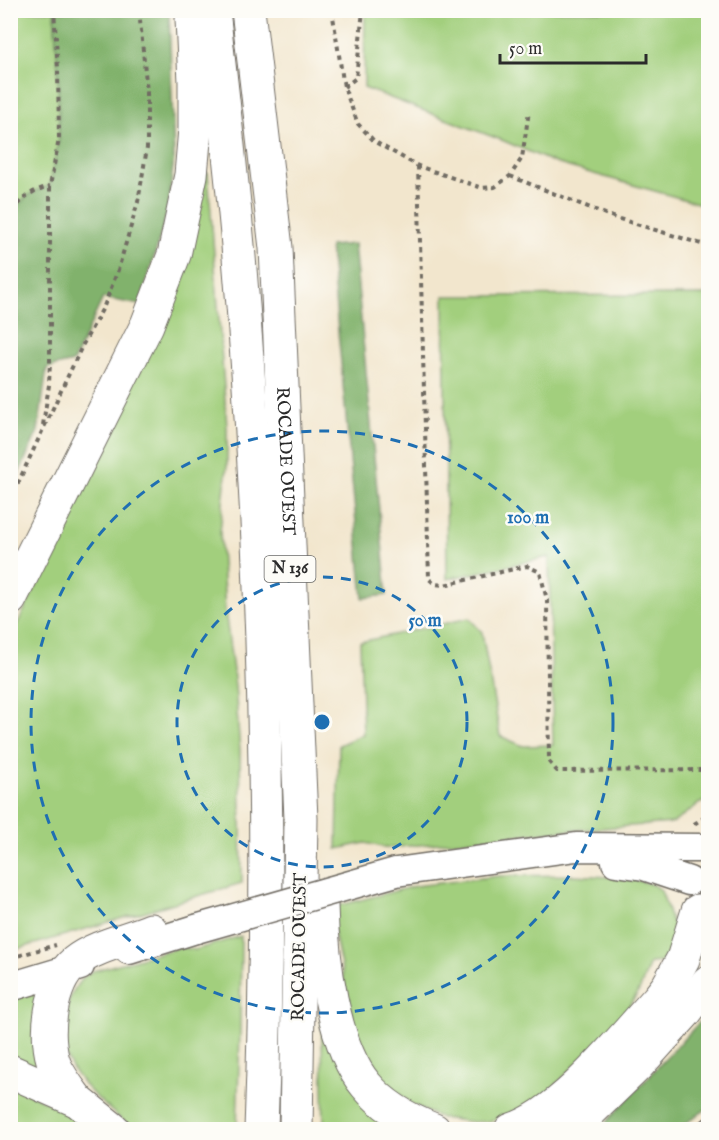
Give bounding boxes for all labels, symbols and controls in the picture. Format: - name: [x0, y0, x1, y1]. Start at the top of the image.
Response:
- scale bar: [500, 27, 646, 65]
- text: 50 m: [509, 38, 542, 61]
- street label: ROCADE OUEST: [271, 386, 300, 536]
- text: 100 m: [507, 507, 549, 530]
- road number: N 136: [264, 556, 316, 582]
- text: 50 m: [408, 610, 442, 633]
- centre of rings: [312, 712, 332, 732]
- street label: ROCADE OUEST: [287, 873, 313, 1021]

